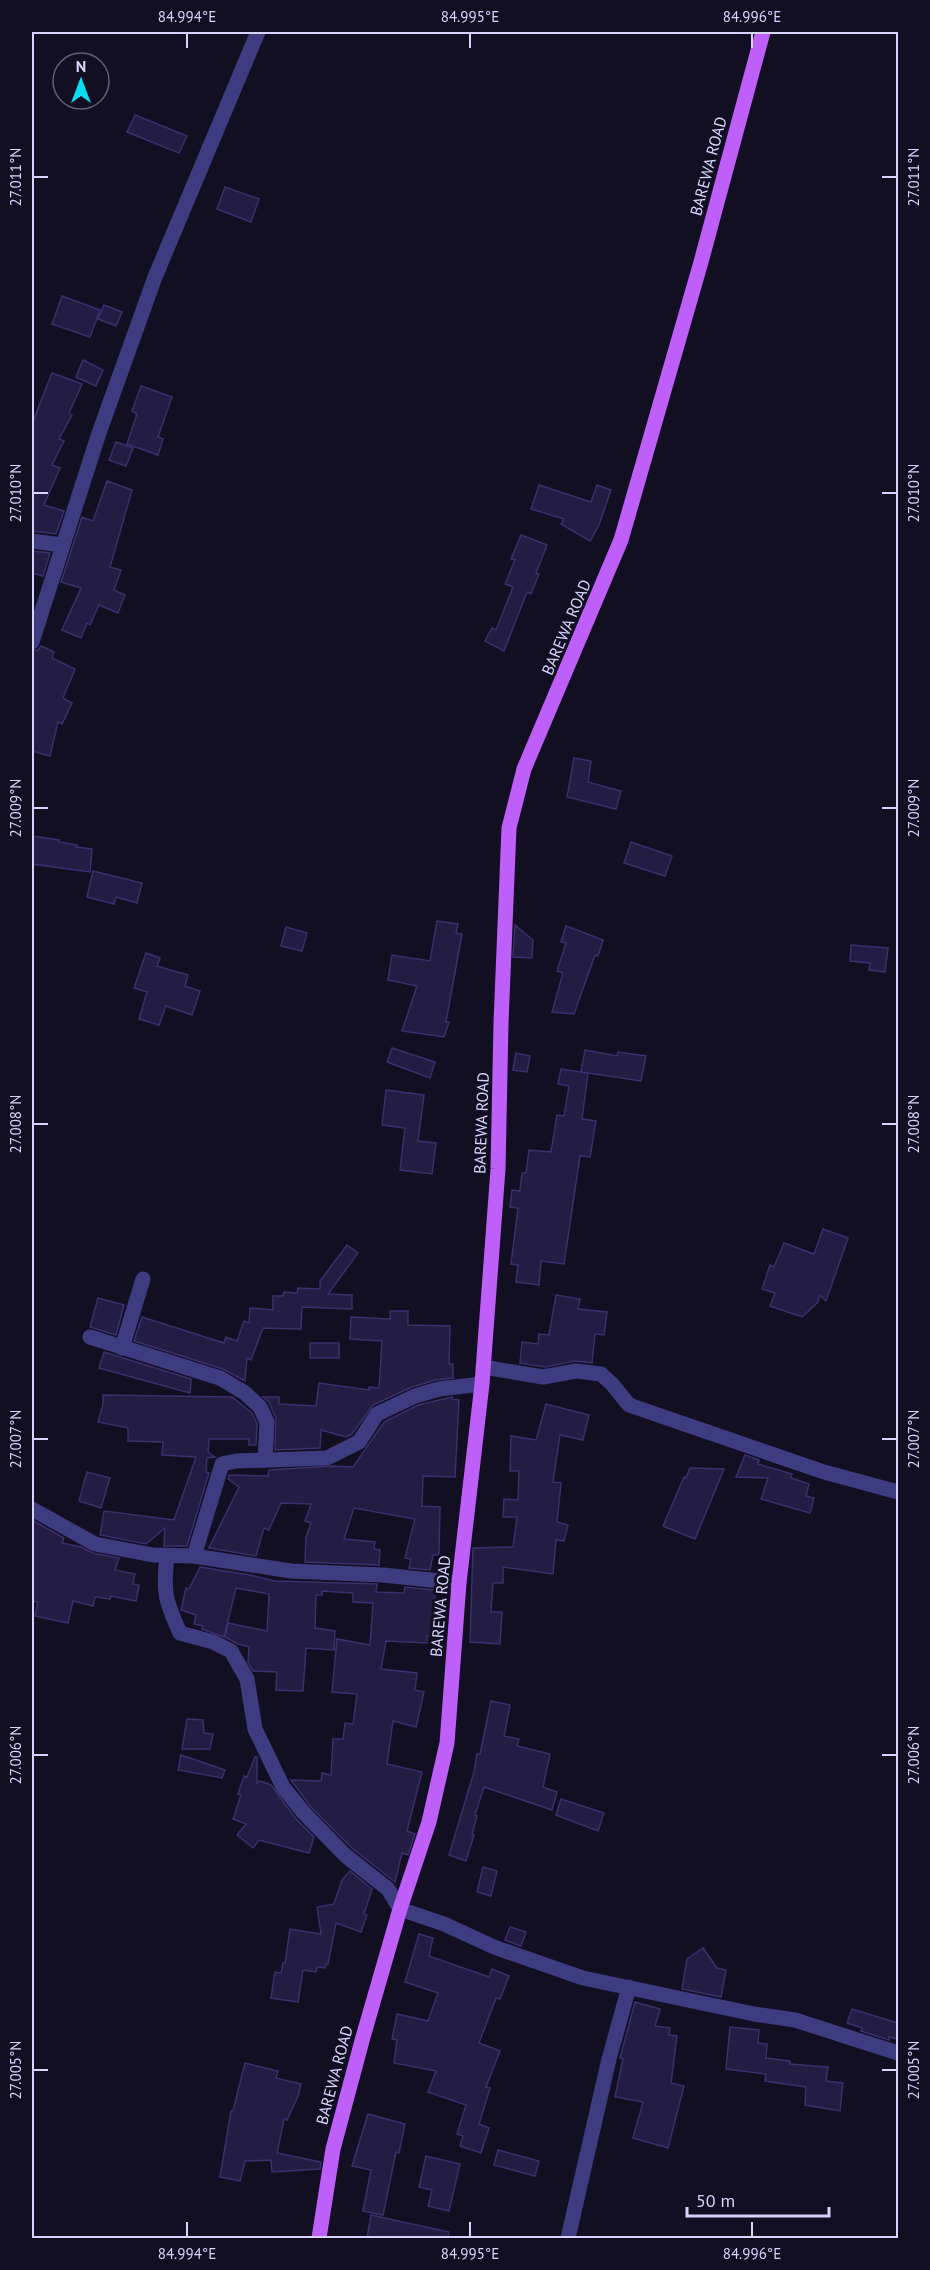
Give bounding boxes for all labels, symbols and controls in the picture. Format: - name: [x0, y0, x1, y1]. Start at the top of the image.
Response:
- text: 84.994°E: [158, 7, 216, 26]
- text: 84.995°E: [441, 7, 499, 26]
- text: 84.996°E: [723, 7, 781, 26]
- north arrow: [51, 51, 111, 111]
- text: N: [76, 56, 86, 76]
- street label: BAREWA ROAD: [685, 114, 731, 218]
- text: 27.011°N: [6, 148, 25, 206]
- text: 27.011°N: [904, 148, 923, 206]
- text: 27.010°N: [6, 464, 25, 522]
- text: 27.010°N: [904, 464, 923, 522]
- street label: BAREWA ROAD: [537, 576, 595, 678]
- text: 27.009°N: [6, 779, 25, 837]
- text: 27.009°N: [904, 779, 923, 837]
- street label: BAREWA ROAD: [469, 1072, 493, 1174]
- text: 27.008°N: [6, 1095, 25, 1153]
- text: 27.008°N: [904, 1095, 923, 1153]
- text: 27.007°N: [6, 1410, 25, 1468]
- text: 27.007°N: [904, 1410, 923, 1468]
- street label: BAREWA ROAD: [426, 1554, 454, 1658]
- text: 27.006°N: [6, 1726, 25, 1784]
- text: 27.006°N: [904, 1726, 923, 1784]
- street label: BAREWA ROAD: [311, 2023, 357, 2127]
- text: 27.005°N: [6, 2041, 25, 2099]
- text: 27.005°N: [904, 2041, 923, 2099]
- scale bar: [687, 2180, 830, 2218]
- text: 50 m: [696, 2189, 735, 2212]
- text: 84.994°E: [158, 2244, 216, 2263]
- text: 84.995°E: [441, 2244, 499, 2263]
- text: 84.996°E: [723, 2244, 781, 2263]

